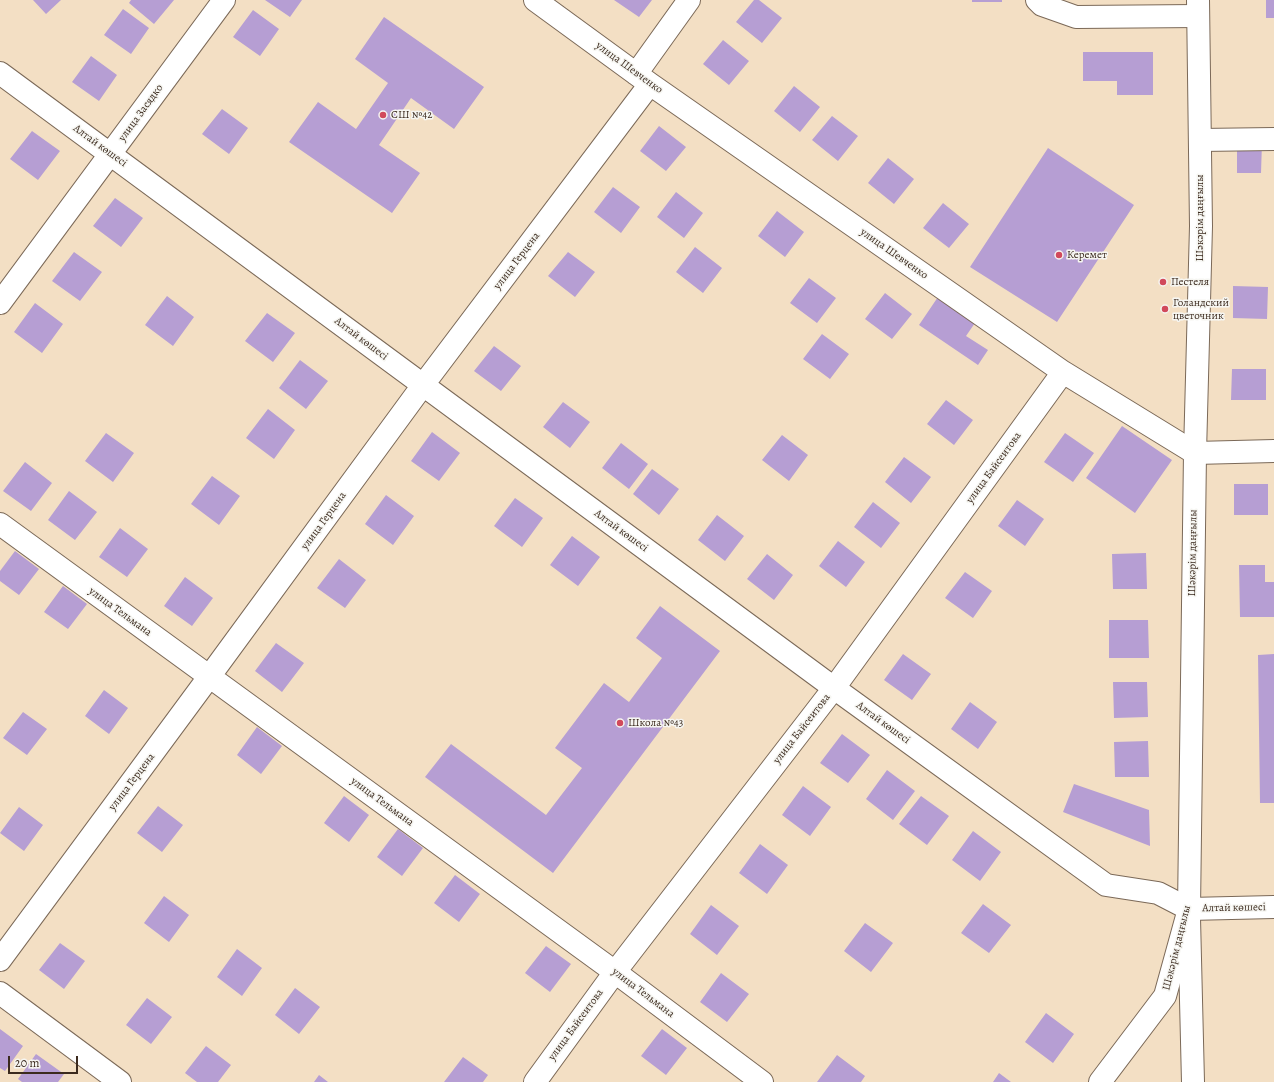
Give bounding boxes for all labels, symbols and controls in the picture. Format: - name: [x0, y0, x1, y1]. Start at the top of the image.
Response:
- street label: улица Шевченко: [593, 39, 665, 97]
- street label: улица Засядко: [116, 82, 166, 144]
- place label: СШ №42: [391, 108, 432, 122]
- marker: СШ №42: [378, 110, 388, 120]
- street label: Алтай көшесі: [70, 122, 130, 170]
- street label: Шәкәрім даңғылы: [1193, 174, 1207, 262]
- street label: улица Шевченко: [858, 226, 930, 282]
- street label: улица Герцена: [491, 230, 543, 292]
- place label: Керемет: [1067, 248, 1107, 262]
- marker: Керемет: [1054, 250, 1064, 260]
- place label: Пестеля: [1171, 275, 1209, 289]
- marker: Пестеля: [1158, 277, 1168, 287]
- place label: Голандский цветочник: [1173, 296, 1229, 322]
- marker: Голандский цветочник: [1160, 304, 1170, 314]
- street label: Алтай көшесі: [332, 315, 390, 363]
- street label: улица Байсеитова: [964, 430, 1024, 506]
- street label: улица Герцена: [299, 489, 349, 553]
- street label: Алтай көшесі: [591, 507, 651, 555]
- street label: Шәкәрім даңғылы: [1186, 509, 1200, 597]
- street label: улица Тельмана: [86, 585, 154, 639]
- street label: улица Байсеитова: [771, 691, 833, 767]
- street label: Алтай көшесі: [853, 699, 913, 747]
- place label: Школа №43: [628, 716, 683, 730]
- marker: Школа №43: [615, 718, 625, 728]
- street label: улица Герцена: [106, 751, 158, 813]
- street label: улица Тельмана: [348, 775, 416, 829]
- street label: Алтай көшесі: [1202, 901, 1266, 915]
- street label: Шәкәрім даңғылы: [1160, 904, 1194, 992]
- street label: улица Тельмана: [609, 965, 677, 1021]
- street label: улица Байсеитова: [546, 987, 606, 1063]
- scale bar: [10, 1048, 80, 1074]
- text: 20 m: [15, 1055, 39, 1071]

